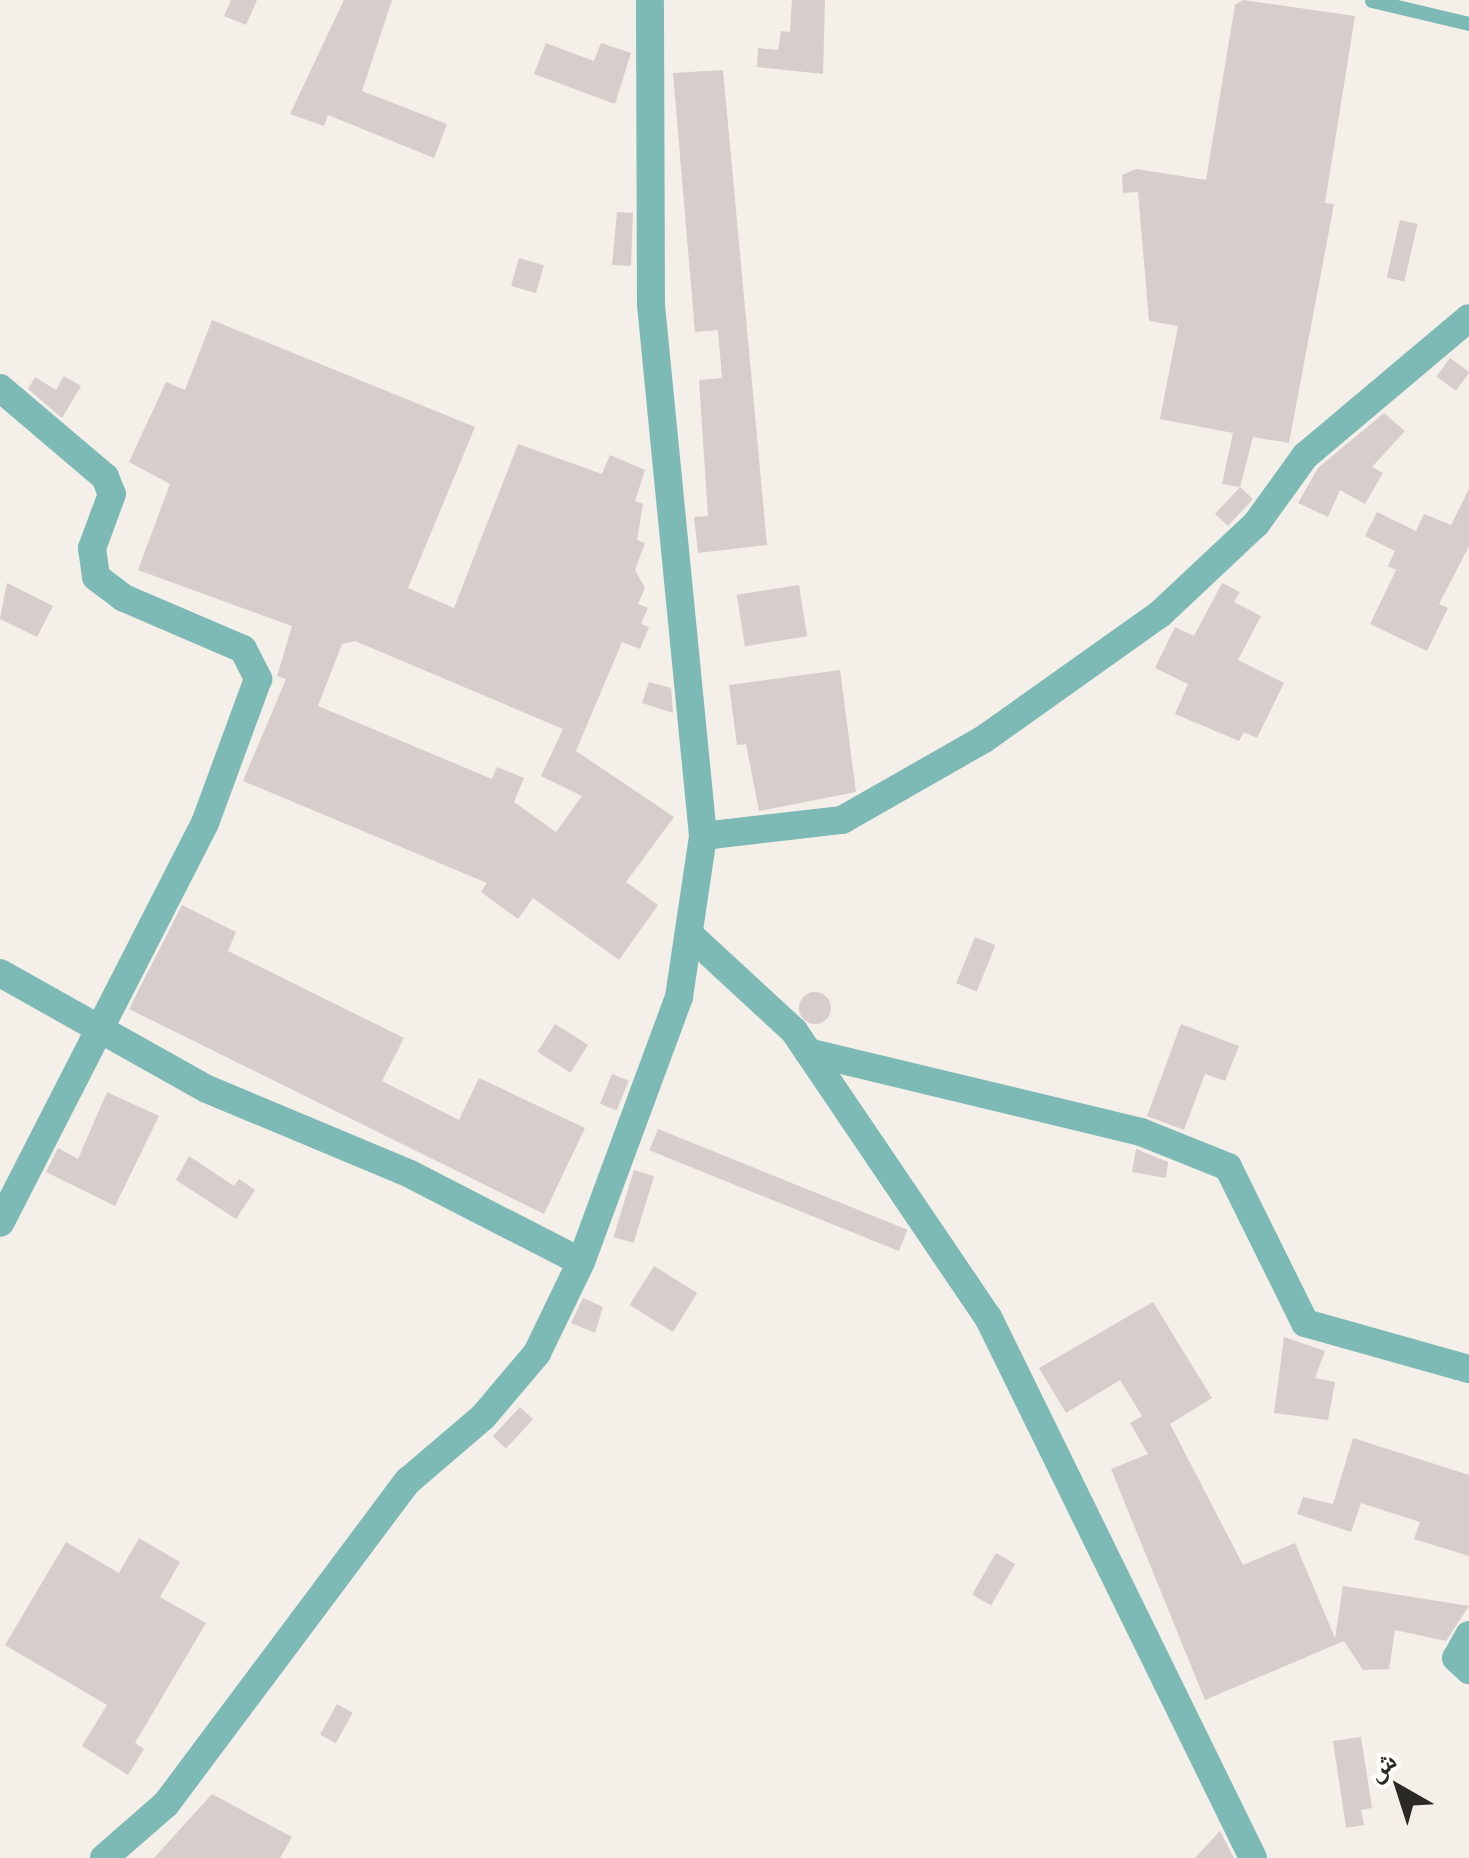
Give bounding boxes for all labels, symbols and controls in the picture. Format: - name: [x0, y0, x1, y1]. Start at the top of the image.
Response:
- north arrow: [1349, 1738, 1449, 1838]
- text: ش: [1357, 1741, 1404, 1789]

